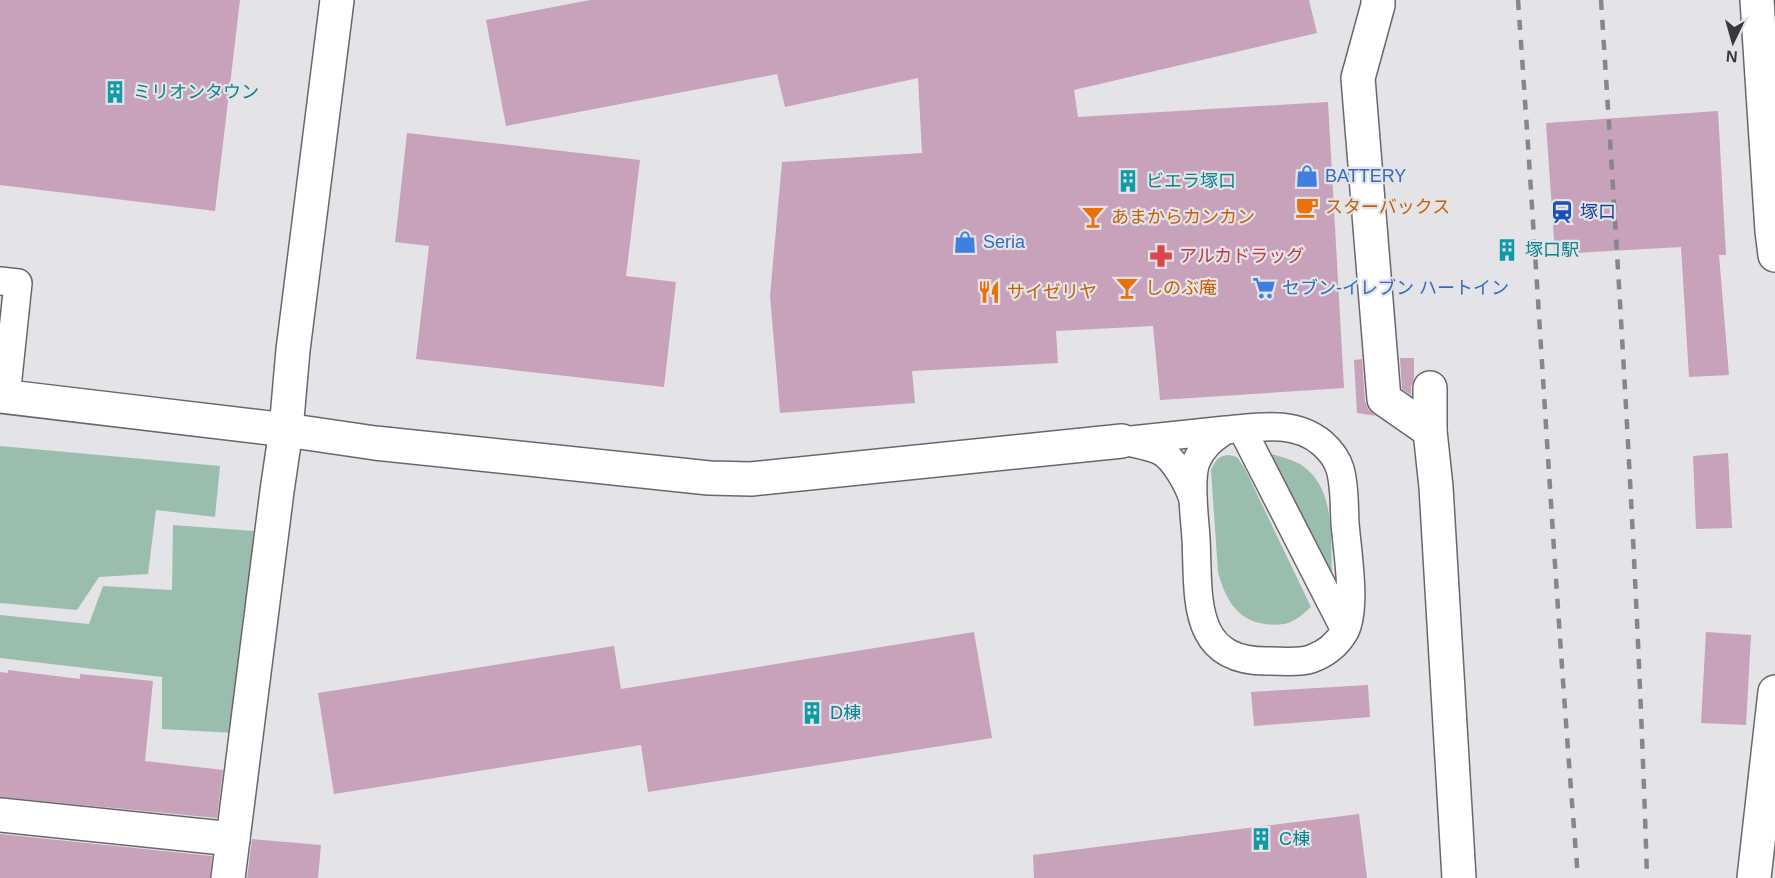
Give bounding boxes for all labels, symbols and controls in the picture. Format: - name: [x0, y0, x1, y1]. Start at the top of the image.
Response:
- north arrow: [1703, 12, 1763, 72]
- text: N: [1725, 47, 1738, 65]
- building icon: ミリオンタウン: [102, 79, 128, 105]
- place label: ミリオンタウン: [133, 82, 259, 102]
- shop icon: BATTERY: [1294, 163, 1320, 189]
- place label: BATTERY: [1325, 166, 1406, 186]
- building icon: ビエラ塚口: [1115, 168, 1141, 194]
- place label: ビエラ塚口: [1146, 171, 1236, 191]
- cafe icon: スターバックス: [1294, 194, 1320, 220]
- place label: スターバックス: [1325, 197, 1450, 217]
- station icon: 塚口: [1549, 199, 1575, 225]
- place label: 塚口: [1580, 202, 1616, 222]
- bar icon: あまからカンカン: [1080, 204, 1106, 230]
- place label: あまからカンカン: [1111, 207, 1255, 227]
- shop icon: Seria: [952, 229, 978, 255]
- place label: Seria: [983, 232, 1026, 252]
- building icon: 塚口駅: [1494, 237, 1520, 263]
- place label: 塚口駅: [1525, 240, 1579, 260]
- pharmacy icon: アルカドラッグ: [1148, 243, 1174, 269]
- place label: アルカドラッグ: [1179, 246, 1304, 266]
- bar icon: しのぶ庵: [1114, 275, 1140, 301]
- supermarket icon: セブン‐イレブン ハートイン: [1251, 275, 1277, 301]
- place label: しのぶ庵: [1145, 278, 1217, 298]
- place label: セブン‐イレブン ハートイン: [1282, 278, 1509, 298]
- restaurant icon: サイゼリヤ: [976, 279, 1002, 305]
- place label: サイゼリヤ: [1007, 282, 1097, 302]
- building icon: D棟: [799, 700, 825, 726]
- place label: D棟: [830, 703, 861, 723]
- building icon: C棟: [1248, 826, 1274, 852]
- place label: C棟: [1279, 829, 1310, 849]

